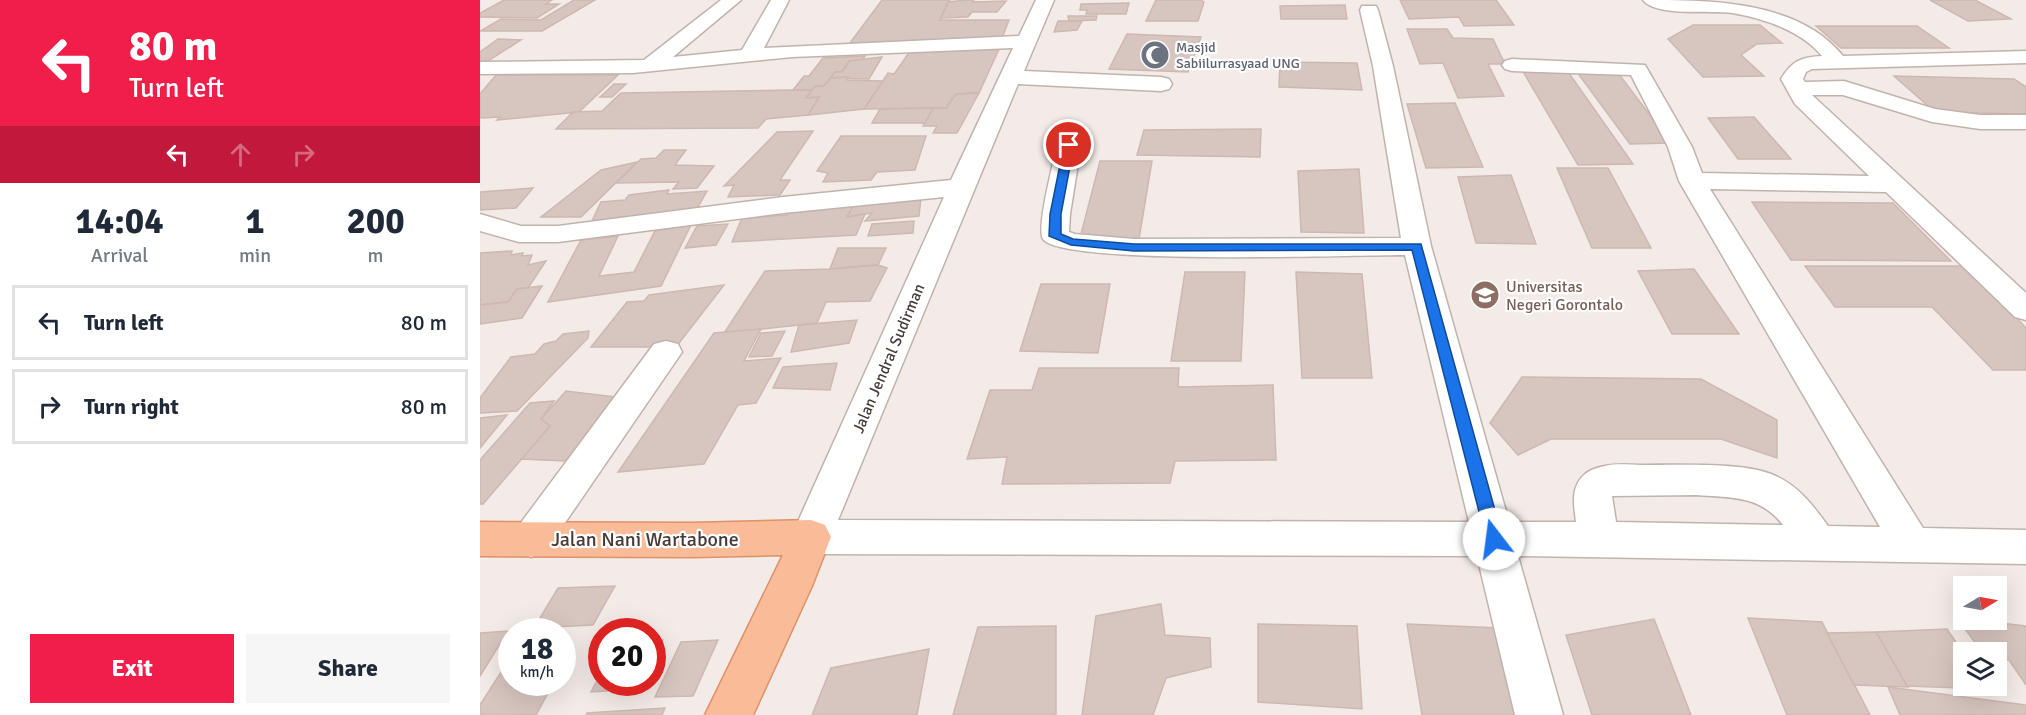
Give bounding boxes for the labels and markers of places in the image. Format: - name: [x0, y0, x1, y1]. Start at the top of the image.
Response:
- mosque icon: Masjid Sabiilurrasyaad UNG: [1139, 39, 1171, 71]
- place label: Masjid Sabiilurrasyaad UNG: [1176, 39, 1300, 72]
- pin: [1043, 119, 1094, 170]
- place label: Universitas Negeri Gorontalo: [1506, 277, 1623, 315]
- school or university icon: Universitas Negeri Gorontalo: [1469, 279, 1501, 311]

